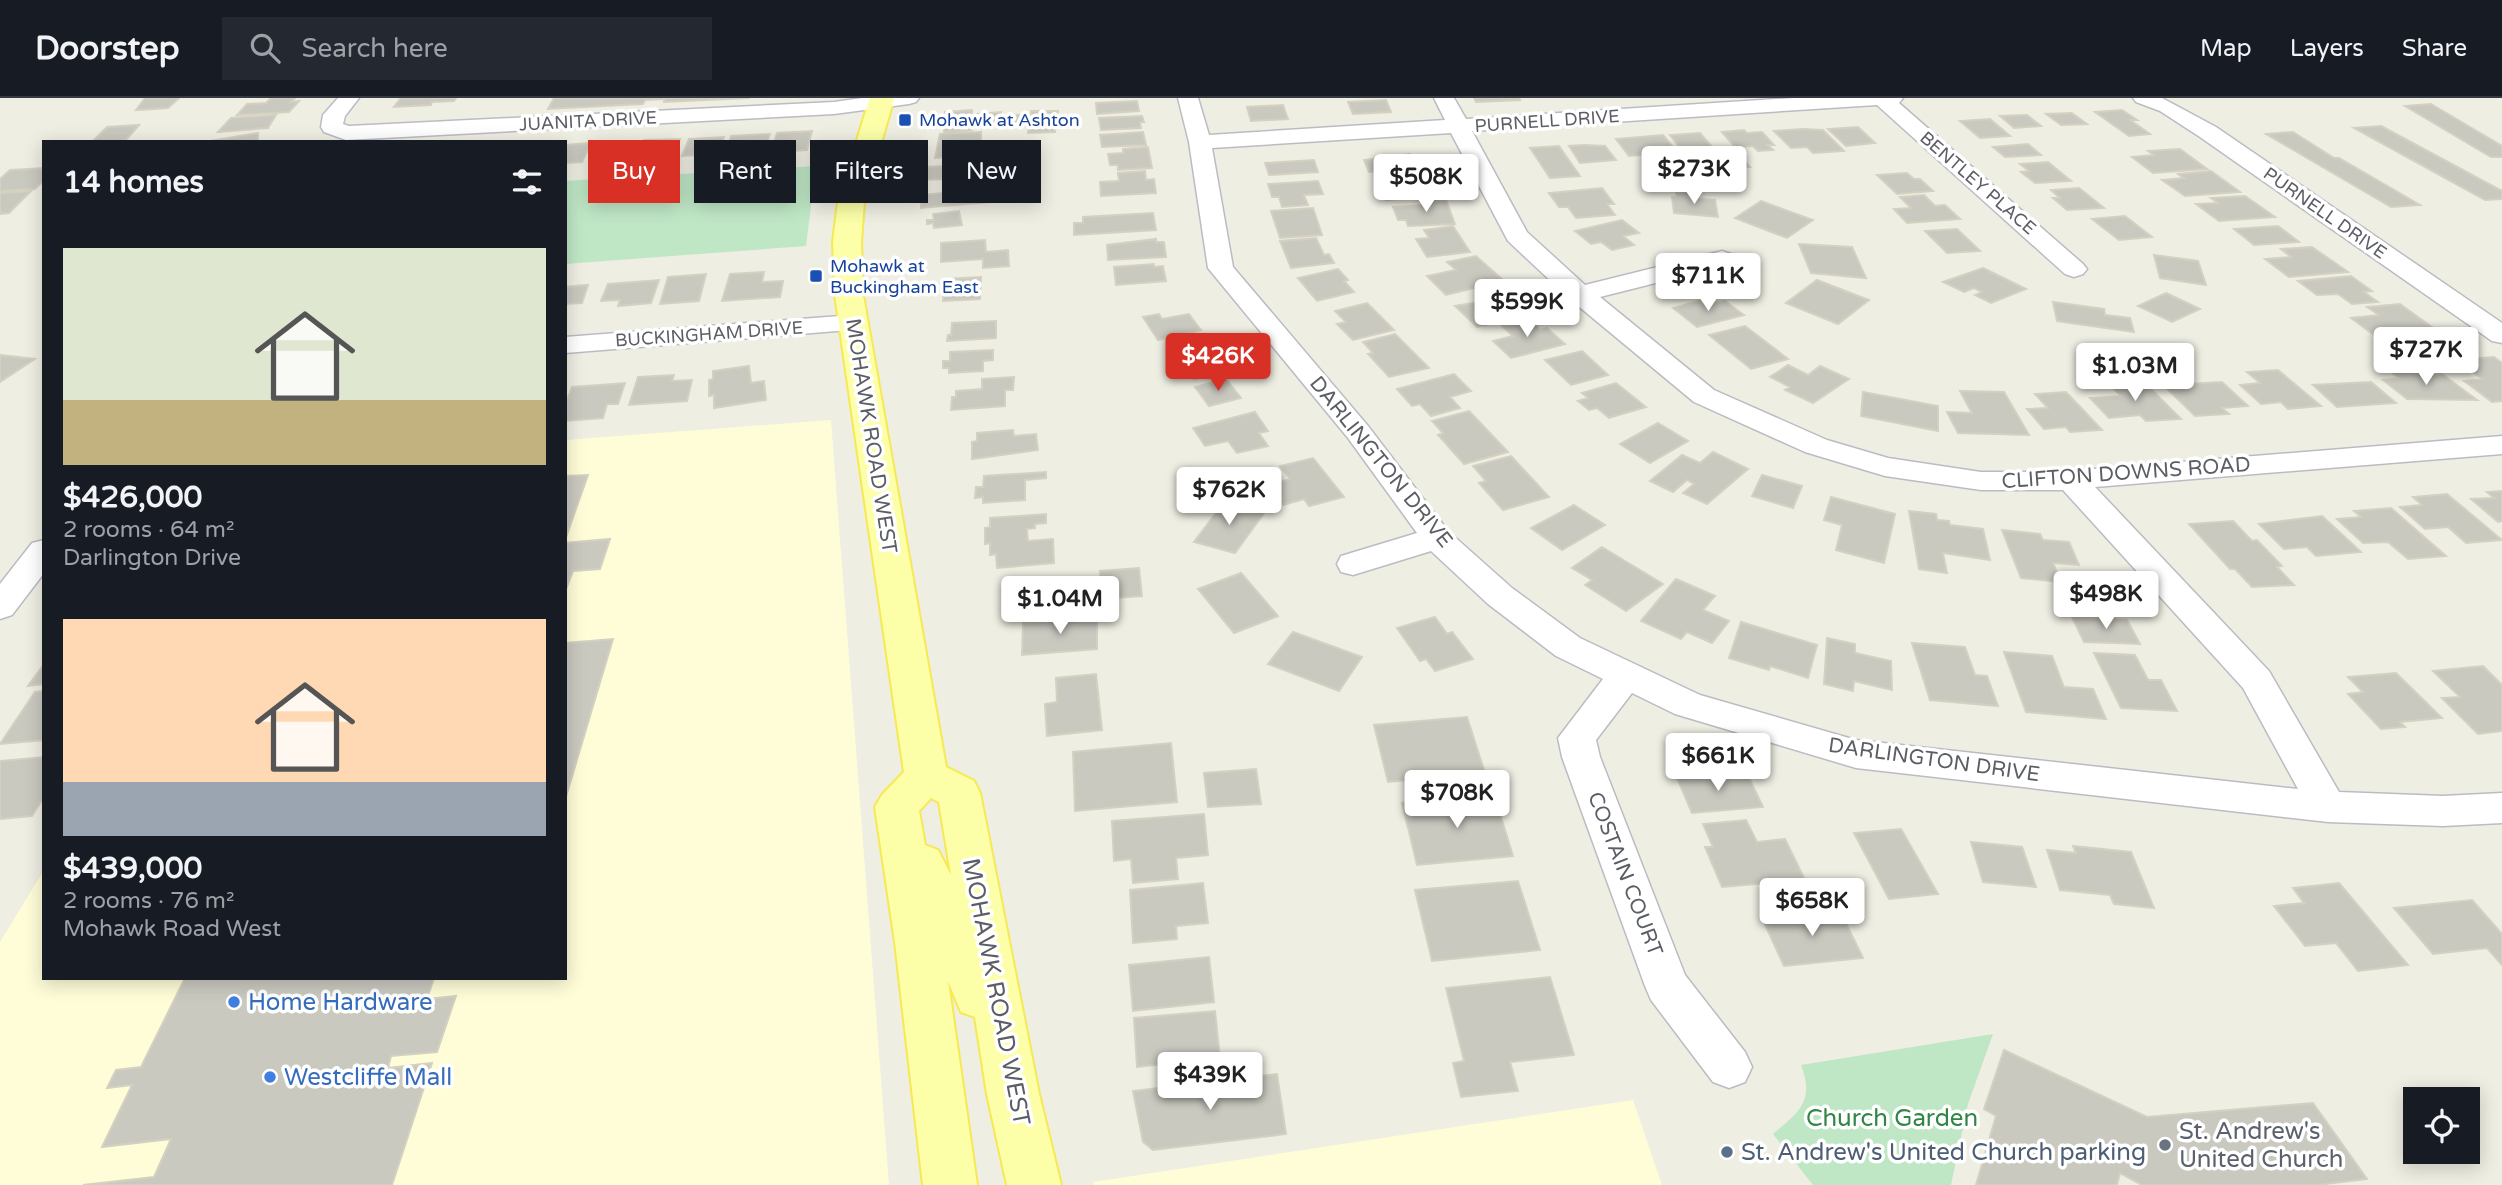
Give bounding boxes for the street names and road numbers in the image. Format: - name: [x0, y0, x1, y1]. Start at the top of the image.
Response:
- street label: PURNELL DRIVE: [1474, 105, 1620, 137]
- street label: JUANITA DRIVE: [518, 106, 658, 136]
- street label: BENTLEY PLACE: [1915, 127, 2041, 239]
- street label: PURNELL DRIVE: [2259, 162, 2391, 264]
- street label: BUCKINGHAM DRIVE: [614, 316, 804, 352]
- street label: MOHAWK ROAD WEST: [840, 317, 902, 556]
- street label: DARLINGTON DRIVE: [1304, 371, 1458, 553]
- street label: CLIFTON DOWNS ROAD: [2001, 452, 2251, 494]
- street label: DARLINGTON DRIVE: [1827, 733, 2041, 787]
- street label: COSTAIN COURT: [1582, 788, 1668, 960]
- street label: MOHAWK ROAD WEST: [956, 856, 1036, 1129]

